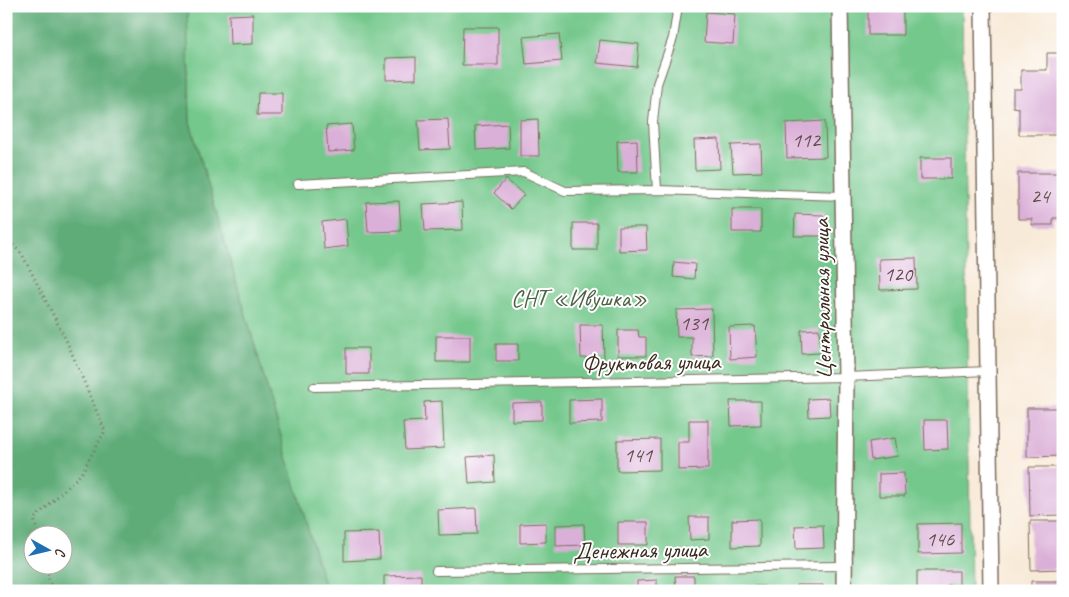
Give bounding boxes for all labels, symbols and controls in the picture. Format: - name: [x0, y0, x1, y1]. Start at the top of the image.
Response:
- house number: 112: [792, 127, 822, 153]
- house number: 24: [1031, 183, 1052, 209]
- street label: Центральная улица: [806, 217, 838, 380]
- house number: 120: [884, 261, 914, 287]
- park label: СНТ «Ивушка»: [511, 283, 647, 313]
- house number: 131: [680, 310, 710, 336]
- street label: Фруктовая улица: [582, 346, 722, 378]
- house number: 141: [624, 442, 654, 468]
- north arrow: [22, 524, 72, 574]
- house number: 146: [926, 526, 955, 552]
- street label: Денежная улица: [573, 534, 709, 566]
- text: С: [51, 547, 69, 558]

